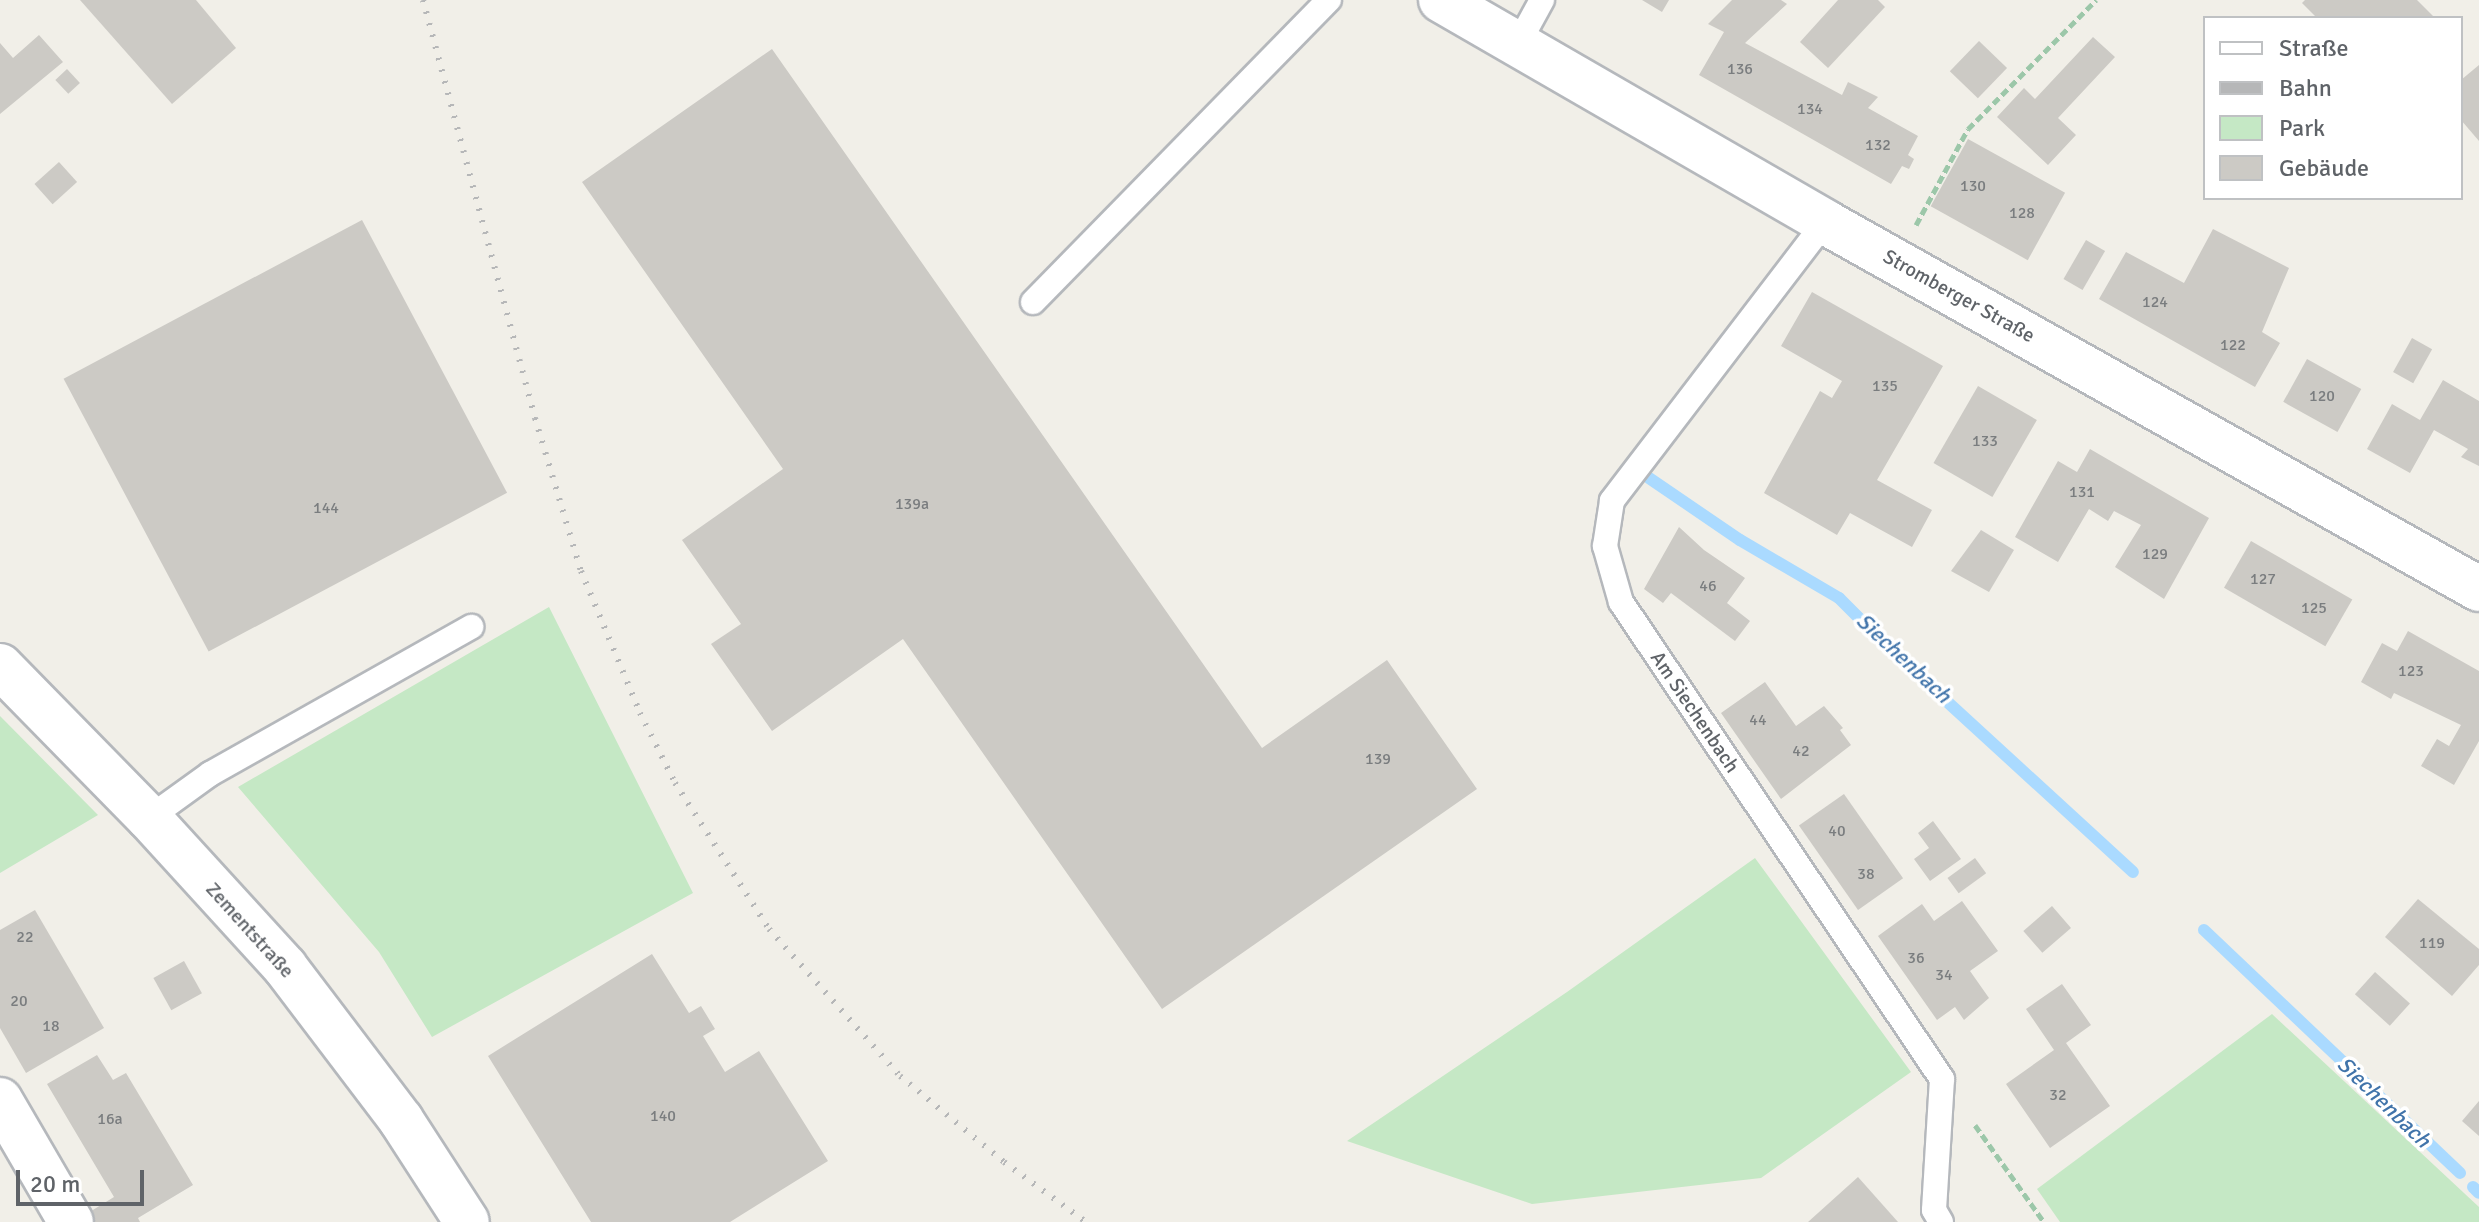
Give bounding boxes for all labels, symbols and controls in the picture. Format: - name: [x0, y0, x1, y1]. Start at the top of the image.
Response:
- legend: [2203, 16, 2463, 200]
- text: Straße: [2279, 33, 2349, 63]
- house number: 136: [1727, 59, 1753, 79]
- text: Bahn: [2279, 73, 2332, 103]
- house number: 134: [1797, 99, 1823, 119]
- text: Park: [2279, 113, 2325, 143]
- house number: 132: [1865, 135, 1891, 155]
- text: Gebäude: [2279, 153, 2369, 183]
- house number: 130: [1960, 176, 1986, 196]
- house number: 128: [2009, 203, 2035, 223]
- street label: Stromberger Straße: [1879, 244, 2039, 348]
- house number: 124: [2142, 292, 2168, 312]
- house number: 122: [2220, 335, 2246, 355]
- house number: 135: [1872, 376, 1898, 396]
- house number: 120: [2309, 386, 2335, 406]
- house number: 133: [1972, 431, 1998, 451]
- house number: 131: [2069, 482, 2095, 502]
- house number: 139a: [895, 494, 929, 514]
- house number: 144: [313, 498, 339, 518]
- house number: 129: [2142, 544, 2168, 564]
- house number: 127: [2250, 569, 2276, 589]
- house number: 46: [1699, 576, 1717, 596]
- house number: 125: [2301, 598, 2327, 618]
- water label: Siechenbach: [1851, 608, 1957, 708]
- street label: Am Siechenbach: [1646, 647, 1744, 777]
- house number: 123: [2398, 661, 2424, 681]
- house number: 44: [1749, 710, 1767, 730]
- house number: 42: [1792, 741, 1810, 761]
- house number: 139: [1365, 749, 1391, 769]
- house number: 40: [1828, 821, 1846, 841]
- house number: 38: [1857, 864, 1875, 884]
- street label: Zementstraße: [201, 877, 299, 983]
- house number: 22: [16, 927, 34, 947]
- house number: 119: [2419, 933, 2445, 953]
- house number: 36: [1907, 948, 1925, 968]
- house number: 34: [1935, 965, 1953, 985]
- house number: 20: [10, 991, 28, 1011]
- house number: 18: [42, 1016, 60, 1036]
- water label: Siechenbach: [2332, 1051, 2436, 1153]
- house number: 32: [2049, 1085, 2067, 1105]
- house number: 140: [650, 1106, 676, 1126]
- house number: 16a: [97, 1109, 123, 1129]
- scale bar: [20, 1154, 148, 1204]
- text: 20 m: [30, 1169, 80, 1199]

